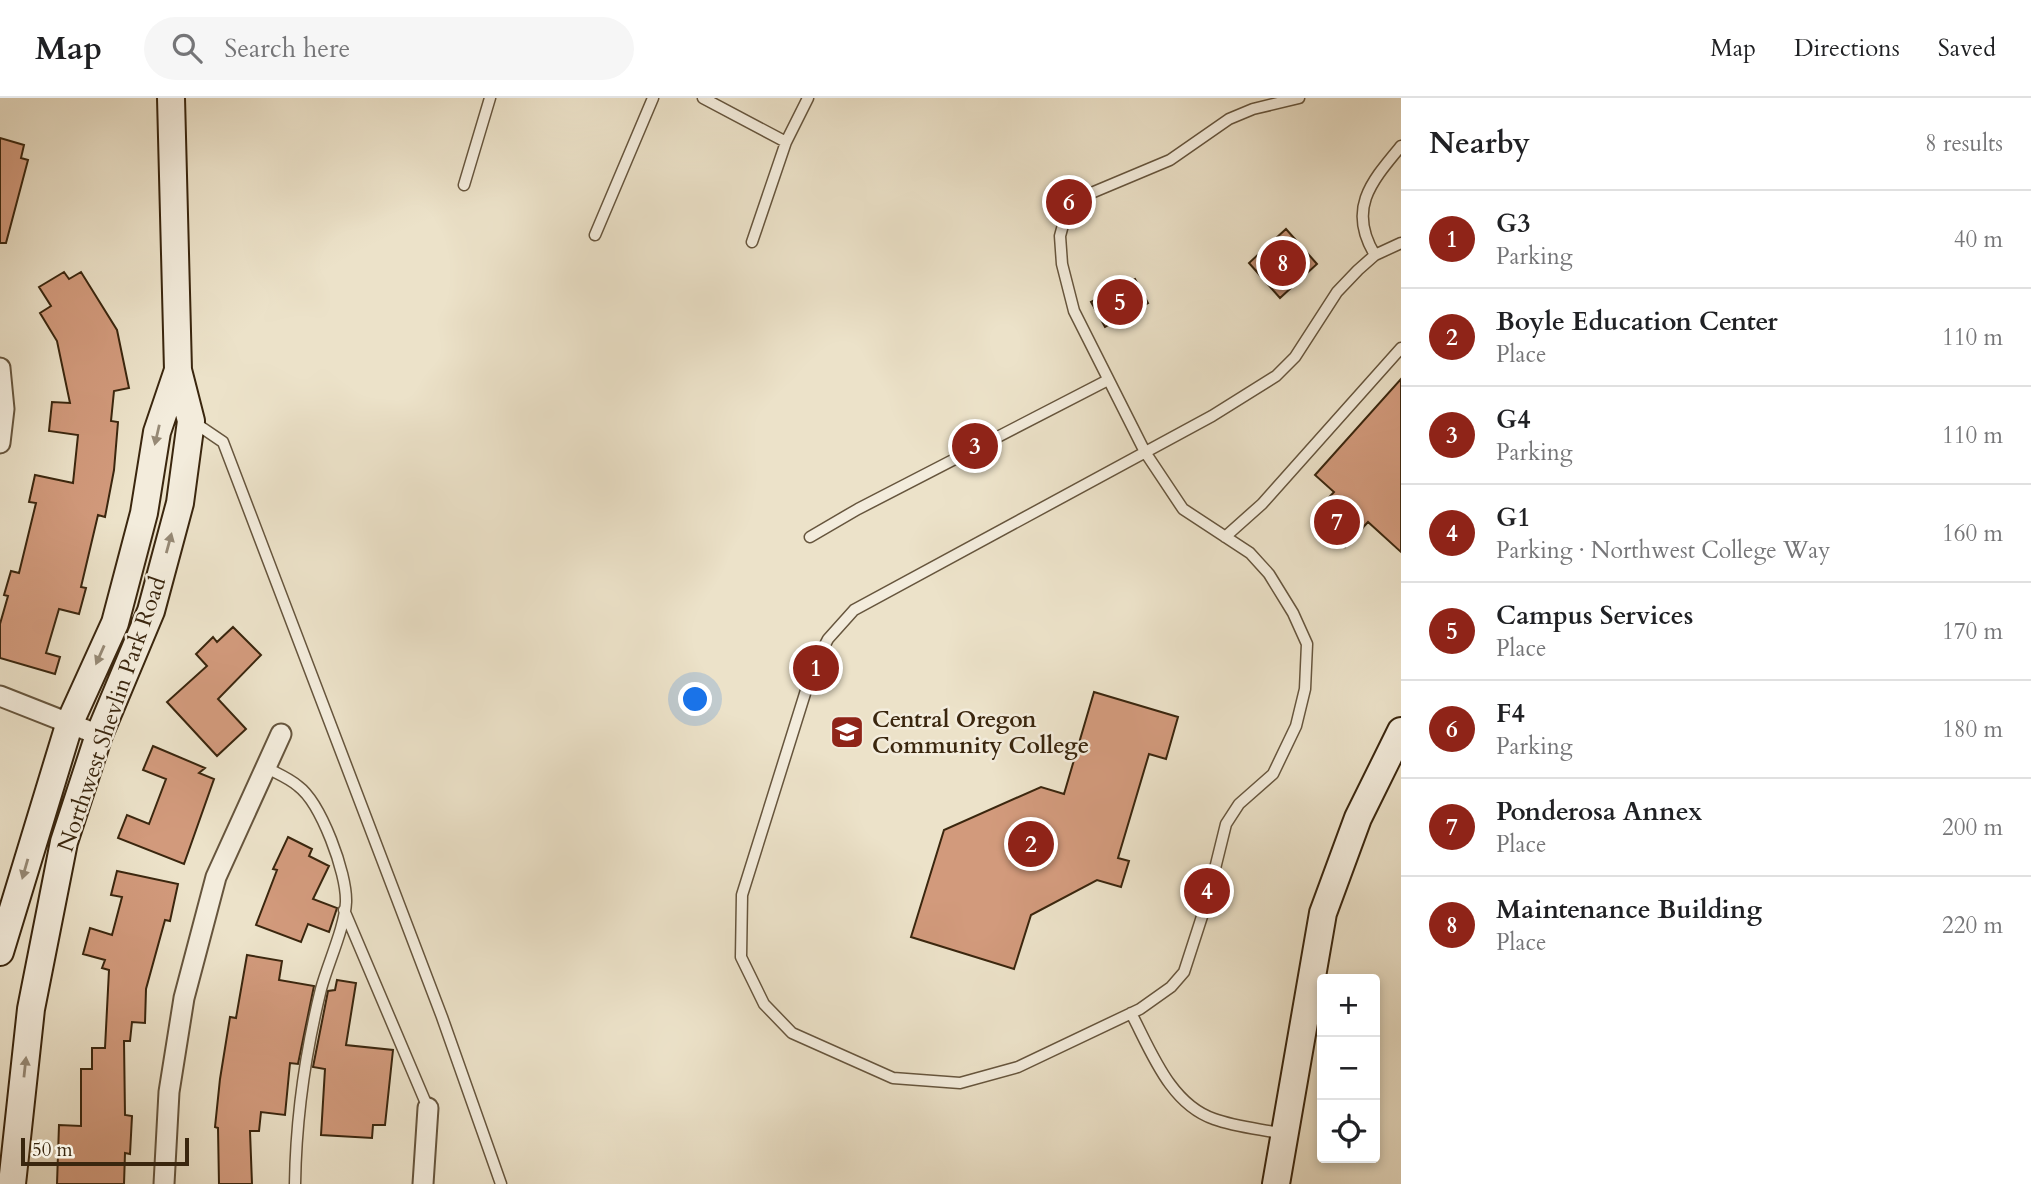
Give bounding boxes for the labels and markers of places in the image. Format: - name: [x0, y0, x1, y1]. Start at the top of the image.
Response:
- pin: 6: [1046, 176, 1092, 228]
- pin: 8: [1260, 237, 1306, 289]
- pin: 5: [1097, 276, 1143, 328]
- pin: 3: [952, 420, 998, 472]
- pin: 7: [1314, 496, 1360, 548]
- pin: 1: [793, 642, 839, 694]
- place label: Central Oregon Community College: [872, 704, 1089, 761]
- school or university icon: Central Oregon Community College: [828, 713, 866, 751]
- pin: 2: [1008, 818, 1054, 870]
- pin: 4: [1184, 865, 1230, 917]

